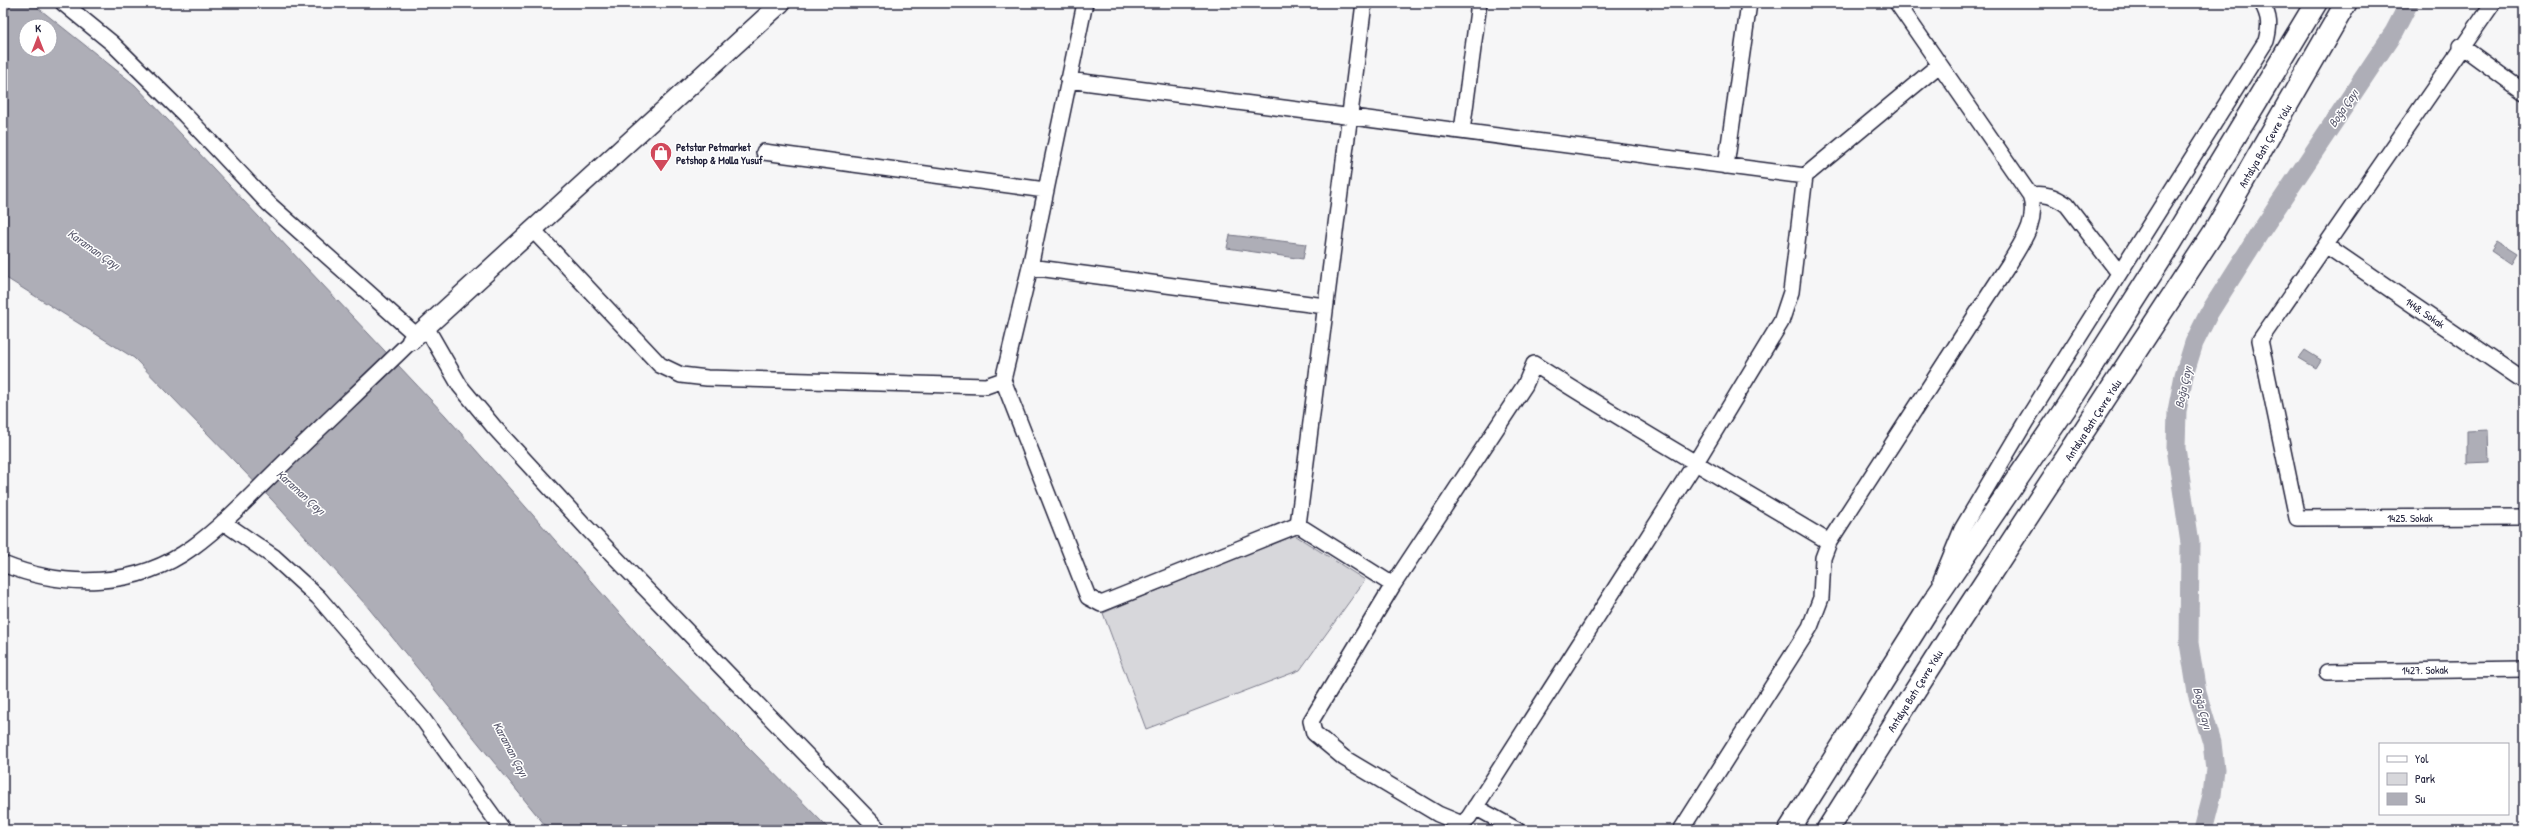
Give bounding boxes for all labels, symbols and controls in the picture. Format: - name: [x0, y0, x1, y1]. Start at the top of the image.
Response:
- north arrow: [18, 18, 58, 58]
- text: K: [35, 21, 41, 35]
- water label: Boğa Çayı: [2324, 84, 2363, 130]
- street label: Antalya Batı Çevre Yolu: [2235, 101, 2295, 190]
- shop icon: Petstar Petmarket Petshop & Molla Yusuf: [648, 140, 674, 173]
- place label: Petstar Petmarket Petshop & Molla Yusuf: [676, 140, 764, 168]
- water label: Karaman Çayı: [64, 225, 125, 274]
- street label: 1448. Sokak: [2403, 295, 2448, 332]
- water label: Boğa Çayı: [2170, 363, 2196, 410]
- street label: Antalya Batı Çevre Yolu: [2062, 376, 2125, 463]
- water label: Karaman Çayı: [273, 465, 330, 519]
- street label: 1425. Sokak: [2387, 511, 2433, 525]
- street label: Antalya Batı Çevre Yolu: [1884, 647, 1946, 735]
- street label: 1427. Sokak: [2402, 663, 2449, 677]
- water label: Boğa Çayı: [2189, 685, 2217, 732]
- water label: Karaman Çayı: [489, 718, 533, 781]
- legend: [2379, 743, 2509, 815]
- text: Yol: [2415, 750, 2429, 767]
- text: Park: [2415, 770, 2435, 787]
- text: Su: [2415, 790, 2426, 807]

